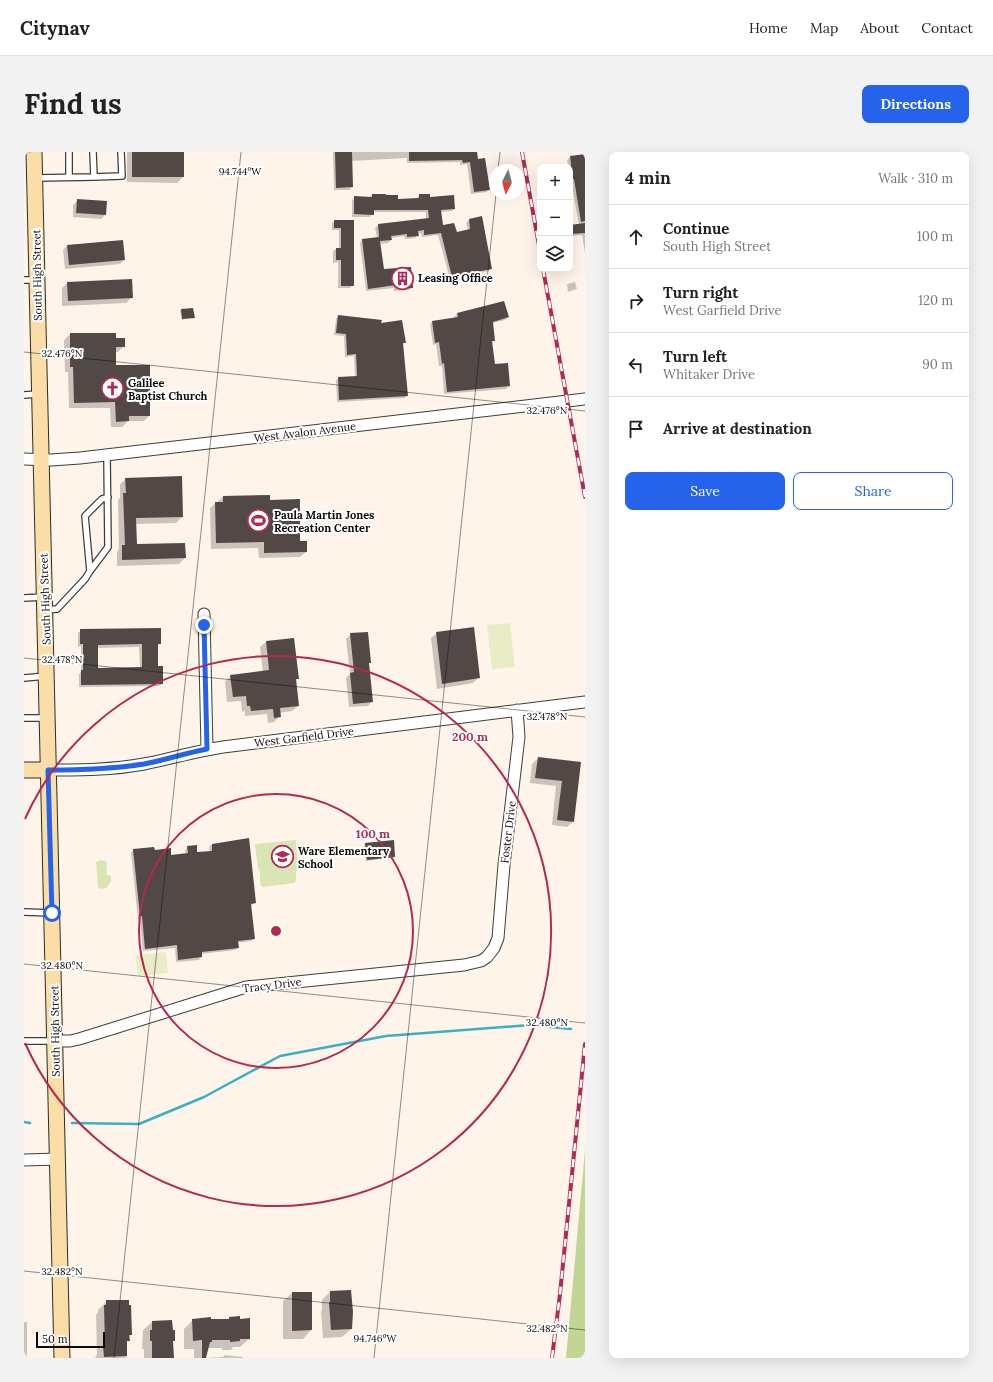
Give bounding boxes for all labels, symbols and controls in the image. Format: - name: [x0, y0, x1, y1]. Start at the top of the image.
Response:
- text: Citynav: [20, 16, 90, 40]
- text: Home: [749, 19, 788, 37]
- text: Map: [810, 19, 838, 37]
- text: About: [860, 19, 899, 37]
- text: Contact: [921, 19, 973, 37]
- button: Directions: [862, 85, 969, 123]
- text: Find us: [24, 86, 122, 122]
- north arrow: [489, 164, 525, 200]
- map controls: [537, 164, 573, 272]
- button: +: [537, 164, 573, 200]
- text: 94.744°W: [219, 165, 262, 178]
- text: 4 min: [625, 167, 671, 189]
- text: Walk · 310 m: [878, 170, 953, 187]
- button: −: [537, 200, 573, 236]
- text: Continue: [663, 219, 729, 238]
- icon: ahead: [625, 226, 647, 248]
- street label: South High Street: [29, 228, 45, 321]
- text: 100 m: [917, 228, 953, 245]
- button: layers: [537, 236, 573, 272]
- text: South High Street: [663, 238, 771, 255]
- building icon: Leasing Office: [389, 265, 415, 291]
- place label: Leasing Office: [418, 271, 493, 285]
- text: Turn right: [663, 283, 739, 302]
- icon: right: [625, 290, 647, 312]
- text: 120 m: [918, 292, 953, 309]
- text: West Garfield Drive: [663, 302, 782, 319]
- text: 32.476°N: [42, 347, 83, 360]
- text: Turn left: [663, 347, 727, 366]
- icon: left: [625, 354, 647, 376]
- text: 90 m: [922, 356, 953, 373]
- text: Whitaker Drive: [663, 366, 755, 383]
- church icon: Galilee Baptist Church: [99, 376, 125, 402]
- place label: Galilee Baptist Church: [128, 376, 208, 403]
- text: 32.476°N: [527, 404, 568, 417]
- icon: arrive: [625, 418, 647, 440]
- street label: West Avalon Avenue: [253, 419, 357, 445]
- text: Arrive at destination: [663, 419, 812, 438]
- button: Save: [625, 472, 785, 510]
- button: Share: [793, 472, 953, 510]
- sports icon: Paula Martin Jones Recreation Center: [245, 508, 271, 534]
- place label: Paula Martin Jones Recreation Center: [274, 508, 374, 535]
- street label: South High Street: [36, 552, 54, 645]
- route end: [195, 616, 213, 634]
- text: 32.478°N: [42, 653, 83, 666]
- text: 32.478°N: [527, 710, 568, 723]
- street label: West Garfield Drive: [253, 724, 355, 750]
- text: 200 m: [452, 729, 488, 744]
- street label: Foster Drive: [497, 800, 519, 864]
- text: 100 m: [356, 826, 390, 841]
- school or university icon: Ware Elementary School: [269, 844, 295, 870]
- place label: Ware Elementary School: [298, 844, 390, 871]
- route start: [43, 904, 61, 922]
- centre of rings: [269, 924, 283, 938]
- text: 32.480°N: [41, 959, 84, 972]
- street label: Tracy Drive: [242, 974, 302, 996]
- street label: South High Street: [47, 984, 63, 1077]
- text: 32.480°N: [526, 1016, 569, 1029]
- text: 32.482°N: [41, 1265, 83, 1278]
- text: 32.482°N: [526, 1322, 568, 1335]
- scale bar: [36, 1330, 105, 1349]
- text: 50 m: [42, 1332, 68, 1346]
- text: 94.746°W: [353, 1332, 398, 1345]

